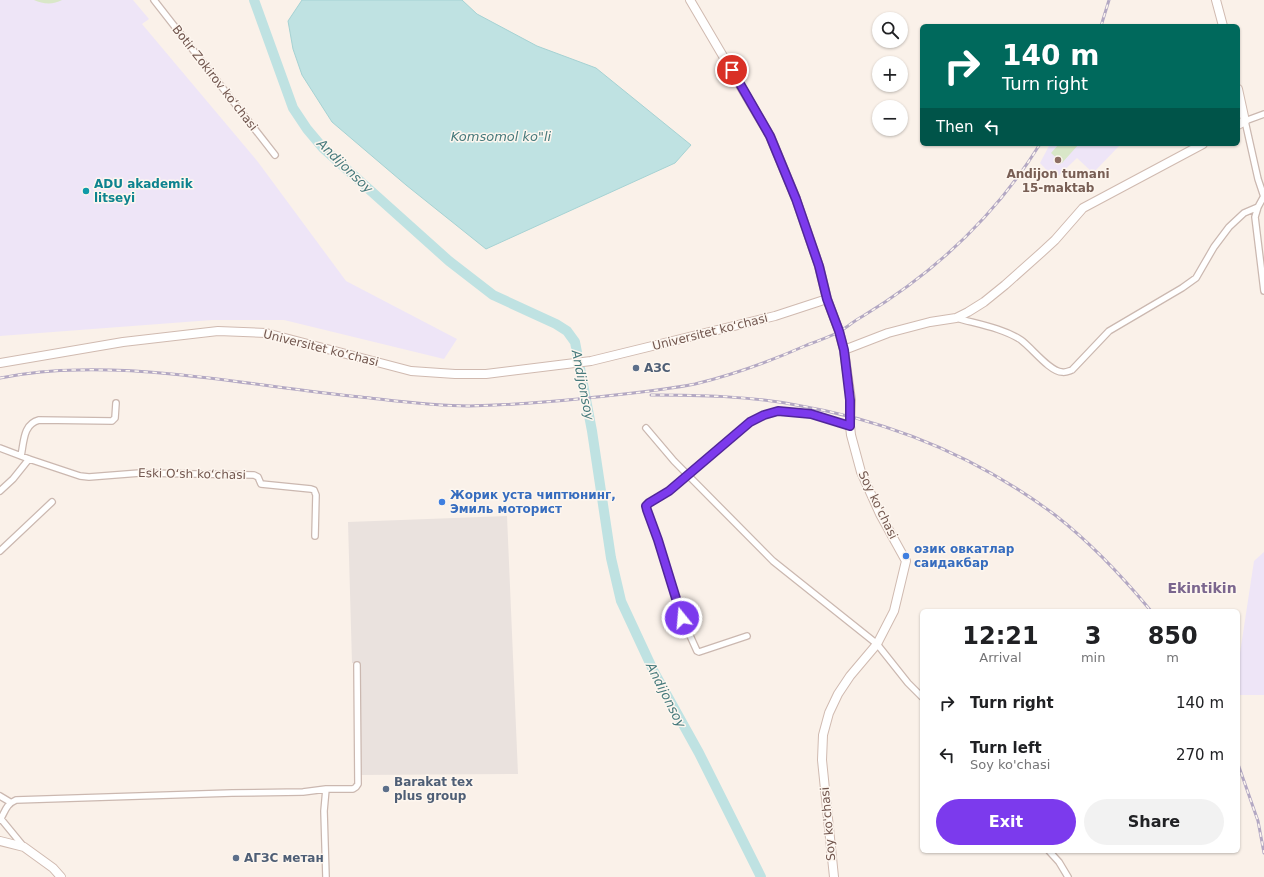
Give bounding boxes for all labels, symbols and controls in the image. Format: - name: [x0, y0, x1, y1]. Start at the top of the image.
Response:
- map controls: [872, 12, 908, 136]
- button: search: [872, 12, 908, 48]
- street label: Botir Zokirov koʻchasi: [169, 22, 261, 134]
- text: 140 m: [1002, 39, 1099, 72]
- icon: right: [936, 40, 988, 92]
- pin: [715, 53, 749, 87]
- button: +: [872, 56, 908, 92]
- icon: arrive: [721, 59, 743, 81]
- text: Turn right: [1002, 73, 1088, 94]
- button: −: [872, 100, 908, 136]
- icon: left: [981, 116, 1003, 138]
- text: Then: [936, 118, 973, 136]
- water label: Komsomol ko"li: [451, 129, 552, 144]
- water label: Andijonsoy: [313, 135, 376, 196]
- marker: Andijon tumani 15-maktab: [1053, 155, 1063, 165]
- place label: Andijon tumani 15-maktab: [1006, 167, 1110, 195]
- place label: ADU akademik litseyi: [94, 177, 194, 205]
- marker: ADU akademik litseyi: [81, 186, 91, 196]
- street label: Universitet kо‘chasi: [651, 311, 769, 353]
- street label: Universitet kо‘chasi: [262, 327, 380, 369]
- water label: Andijonsoy: [569, 348, 597, 422]
- place label: АЗС: [644, 361, 671, 375]
- marker: АЗС: [631, 363, 641, 373]
- street label: Eski Oʻsh koʻchasi: [138, 466, 246, 482]
- street label: Soy ko'chasi: [855, 469, 901, 541]
- place label: Жорик уста чиптюнинг, Эмиль моторист: [450, 488, 616, 516]
- marker: Жорик уста чиптюнинг, Эмиль моторист: [437, 497, 447, 507]
- place label: озик овкатлар саидакбар: [914, 542, 1015, 570]
- marker: озик овкатлар саидакбар: [901, 551, 911, 561]
- district label: Ekintikin: [1167, 580, 1237, 596]
- position arrow: [661, 597, 703, 639]
- text: 12:21: [962, 622, 1039, 650]
- text: 3: [1085, 622, 1101, 650]
- text: 850: [1148, 622, 1198, 650]
- text: Arrival: [979, 650, 1022, 665]
- text: min: [1081, 650, 1105, 665]
- text: m: [1166, 650, 1179, 665]
- water label: Andijonsoy: [643, 659, 689, 730]
- icon: right: [936, 692, 958, 714]
- text: Turn right: [970, 694, 1054, 712]
- text: 140 m: [1176, 694, 1224, 712]
- text: Turn left: [970, 739, 1042, 757]
- icon: left: [936, 744, 958, 766]
- text: 270 m: [1176, 746, 1224, 764]
- text: Soy ko'chasi: [970, 757, 1050, 772]
- place label: Barakat tex plus group: [394, 775, 473, 803]
- marker: Barakat tex plus group: [381, 784, 391, 794]
- street label: Soy ko'chasi: [818, 786, 838, 862]
- button: Exit: [936, 799, 1076, 845]
- button: Share: [1084, 799, 1224, 845]
- place label: АГЗС метан: [244, 851, 324, 865]
- marker: АГЗС метан: [231, 853, 241, 863]

